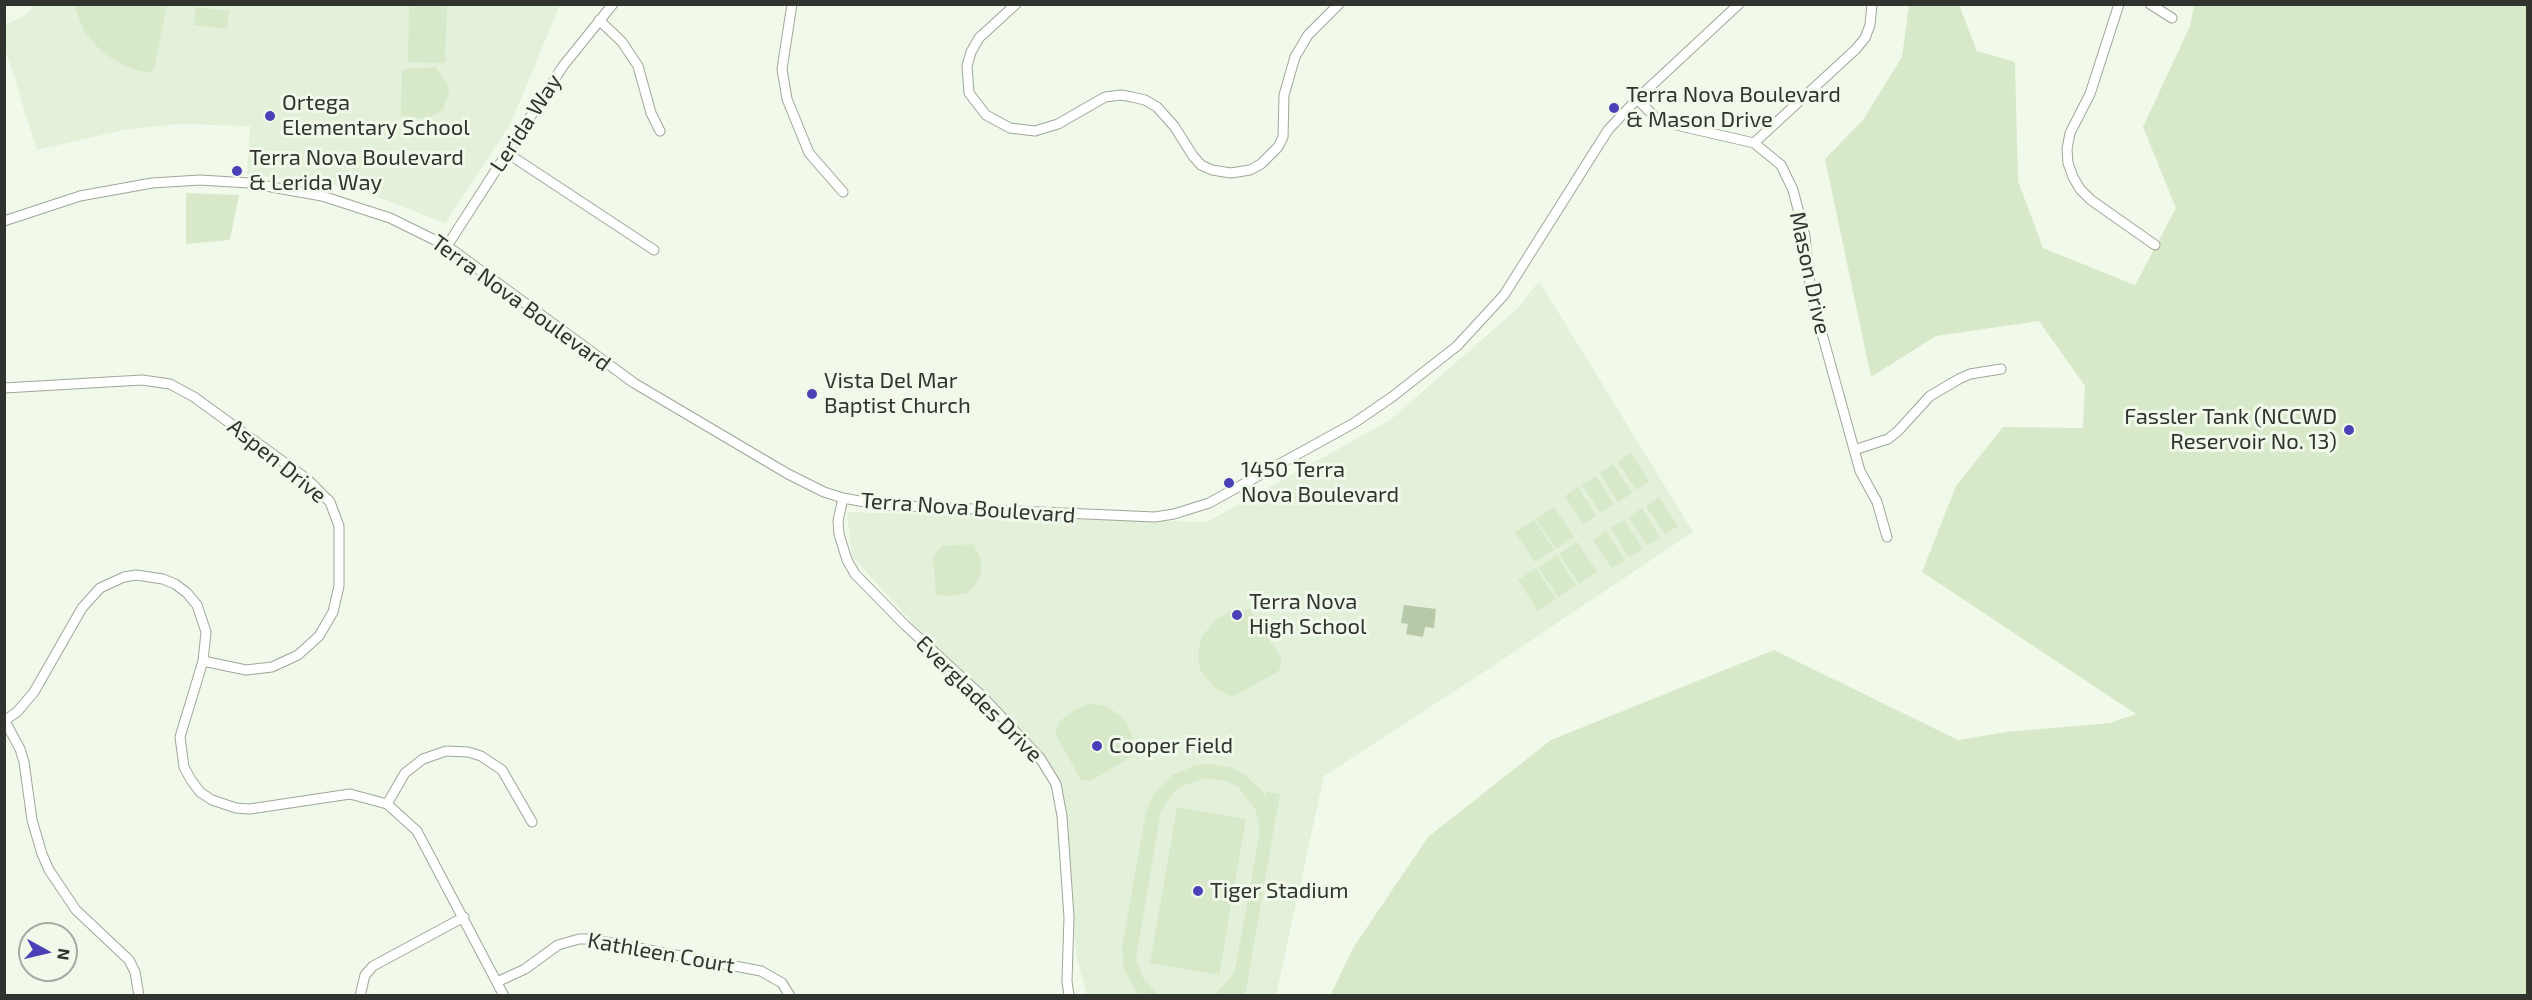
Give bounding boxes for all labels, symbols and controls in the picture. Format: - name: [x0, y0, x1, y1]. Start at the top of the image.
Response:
- street label: Lerida Way: [485, 69, 567, 177]
- place label: Terra Nova Boulevard & Mason Drive: [1626, 82, 1841, 134]
- place label: Ortega Elementary School: [282, 90, 470, 142]
- marker: Terra Nova Boulevard & Mason Drive: [1607, 101, 1621, 115]
- marker: Ortega Elementary School: [263, 109, 277, 123]
- place label: Terra Nova Boulevard & Lerida Way: [249, 145, 464, 196]
- marker: Terra Nova Boulevard & Lerida Way: [230, 164, 244, 178]
- street label: Mason Drive: [1784, 209, 1836, 337]
- street label: Terra Nova Boulevard: [426, 229, 616, 377]
- place label: Vista Del Mar Baptist Church: [824, 368, 971, 420]
- marker: Vista Del Mar Baptist Church: [805, 387, 819, 401]
- place label: Fassler Tank (NCCWD Reservoir No. 13): [2124, 404, 2337, 456]
- street label: Aspen Drive: [222, 413, 332, 509]
- marker: Fassler Tank (NCCWD Reservoir No. 13): [2342, 423, 2356, 437]
- place label: 1450 Terra Nova Boulevard: [1241, 457, 1399, 508]
- marker: 1450 Terra Nova Boulevard: [1222, 476, 1236, 490]
- street label: Terra Nova Boulevard: [860, 487, 1076, 529]
- place label: Terra Nova High School: [1249, 589, 1367, 640]
- marker: Terra Nova High School: [1230, 608, 1244, 622]
- street label: Everglades Drive: [910, 630, 1048, 768]
- place label: Cooper Field: [1109, 733, 1233, 759]
- marker: Cooper Field: [1090, 739, 1104, 753]
- place label: Tiger Stadium: [1210, 878, 1349, 904]
- marker: Tiger Stadium: [1191, 884, 1205, 898]
- north arrow: [18, 922, 78, 982]
- street label: Kathleen Court: [585, 927, 737, 979]
- text: N: [54, 947, 75, 961]

